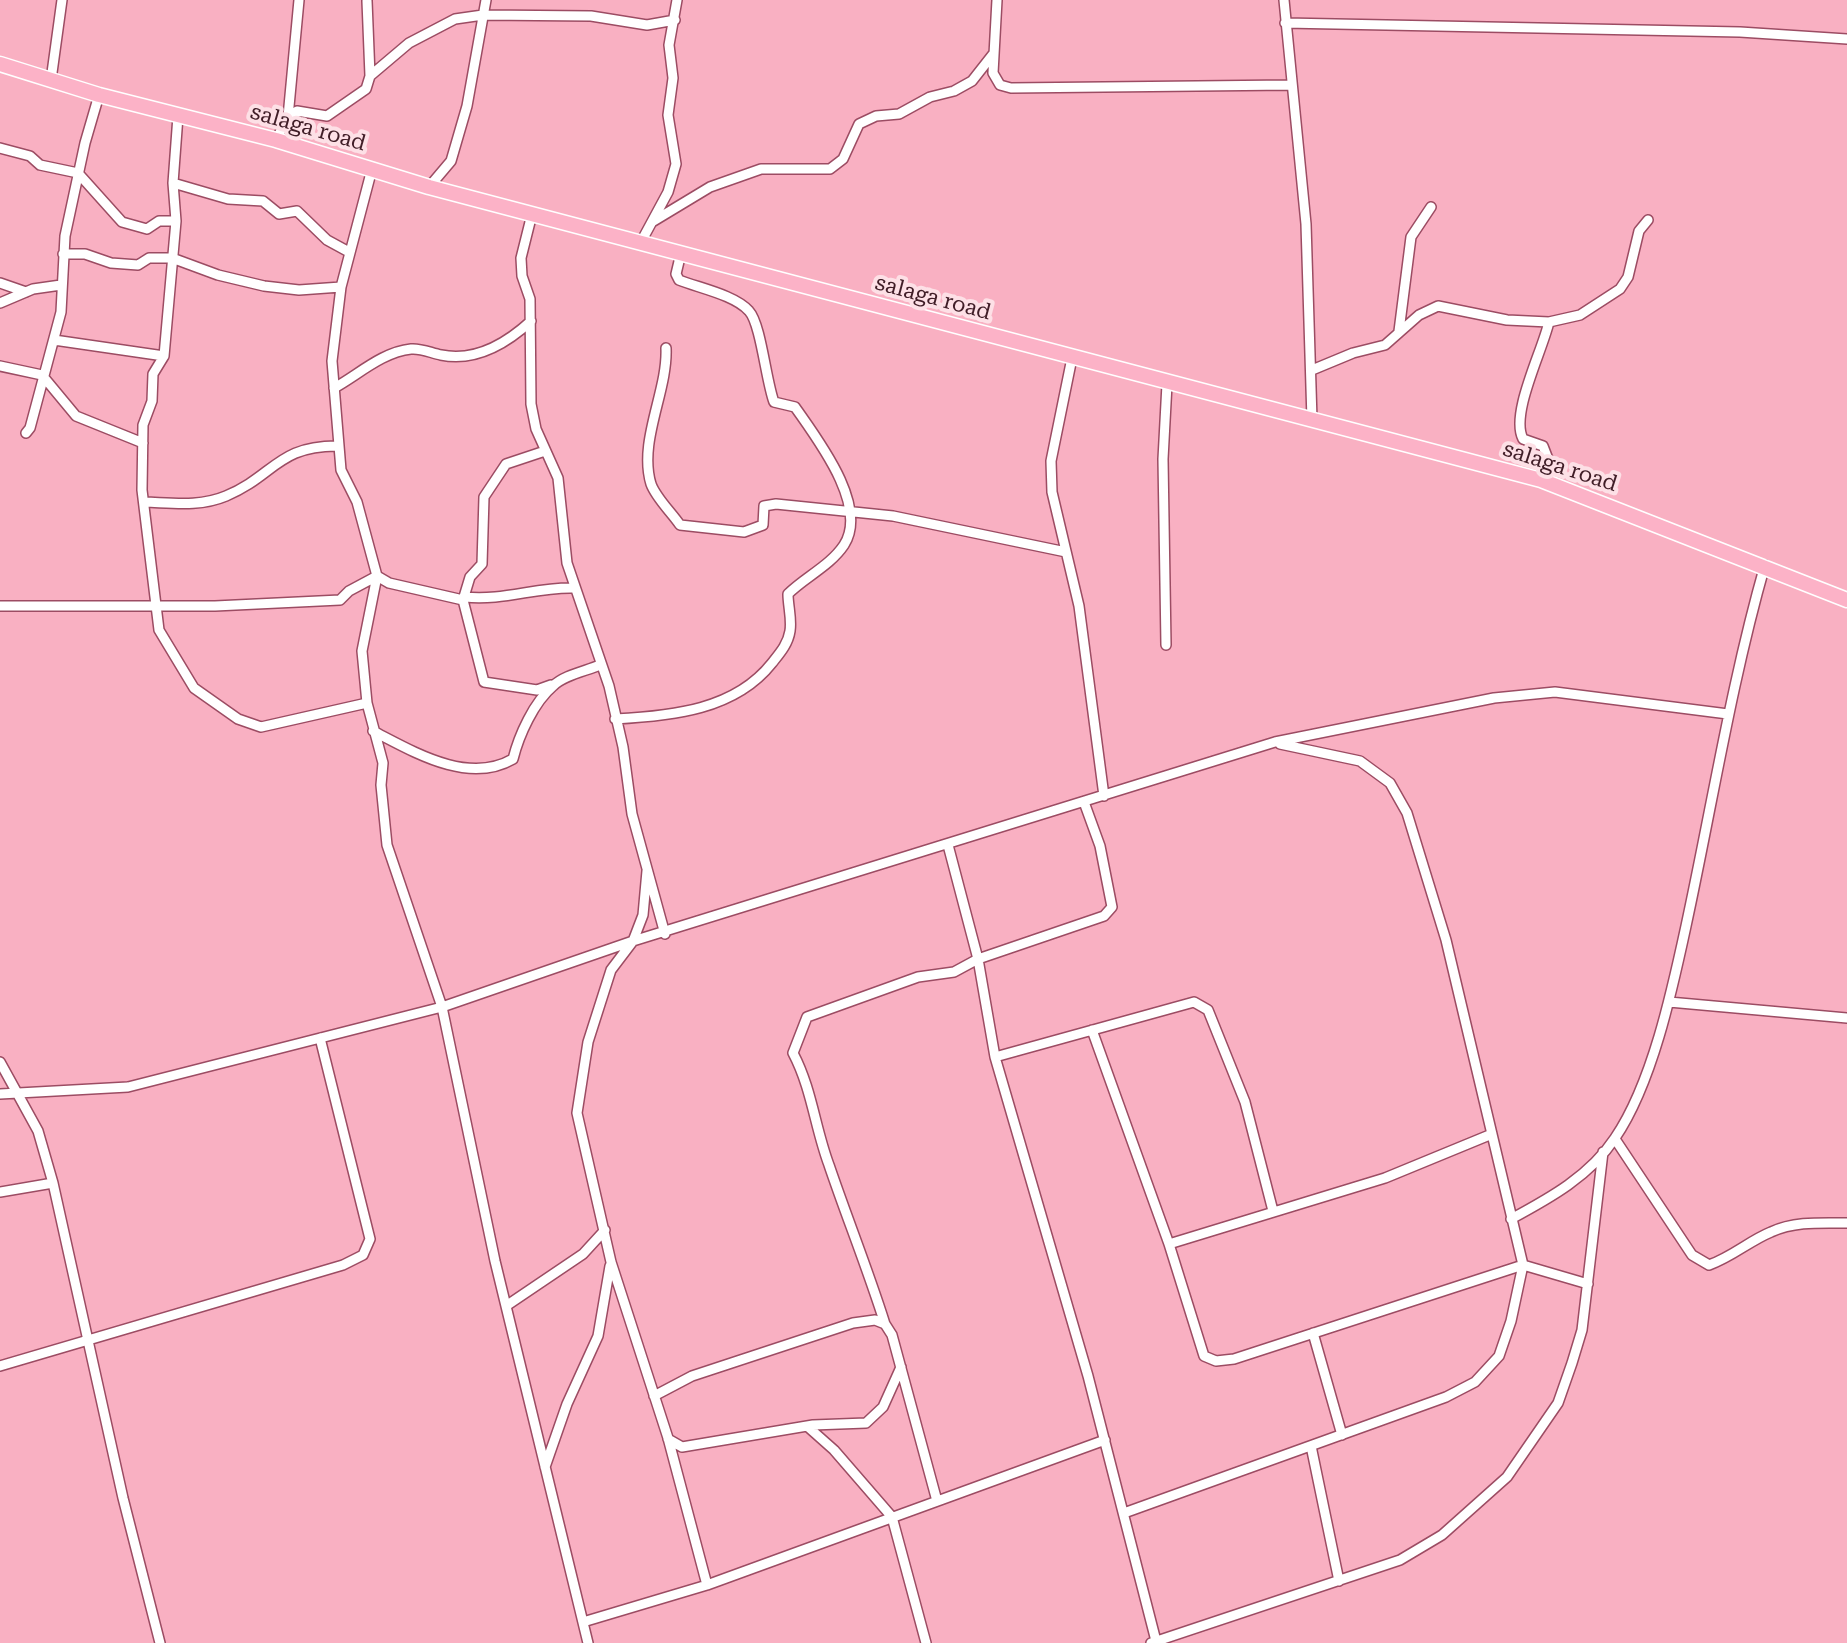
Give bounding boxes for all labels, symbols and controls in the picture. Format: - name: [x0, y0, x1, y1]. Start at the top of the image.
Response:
- street label: salaga road: [247, 99, 369, 157]
- street label: salaga road: [872, 270, 994, 326]
- street label: salaga road: [1500, 436, 1620, 498]

